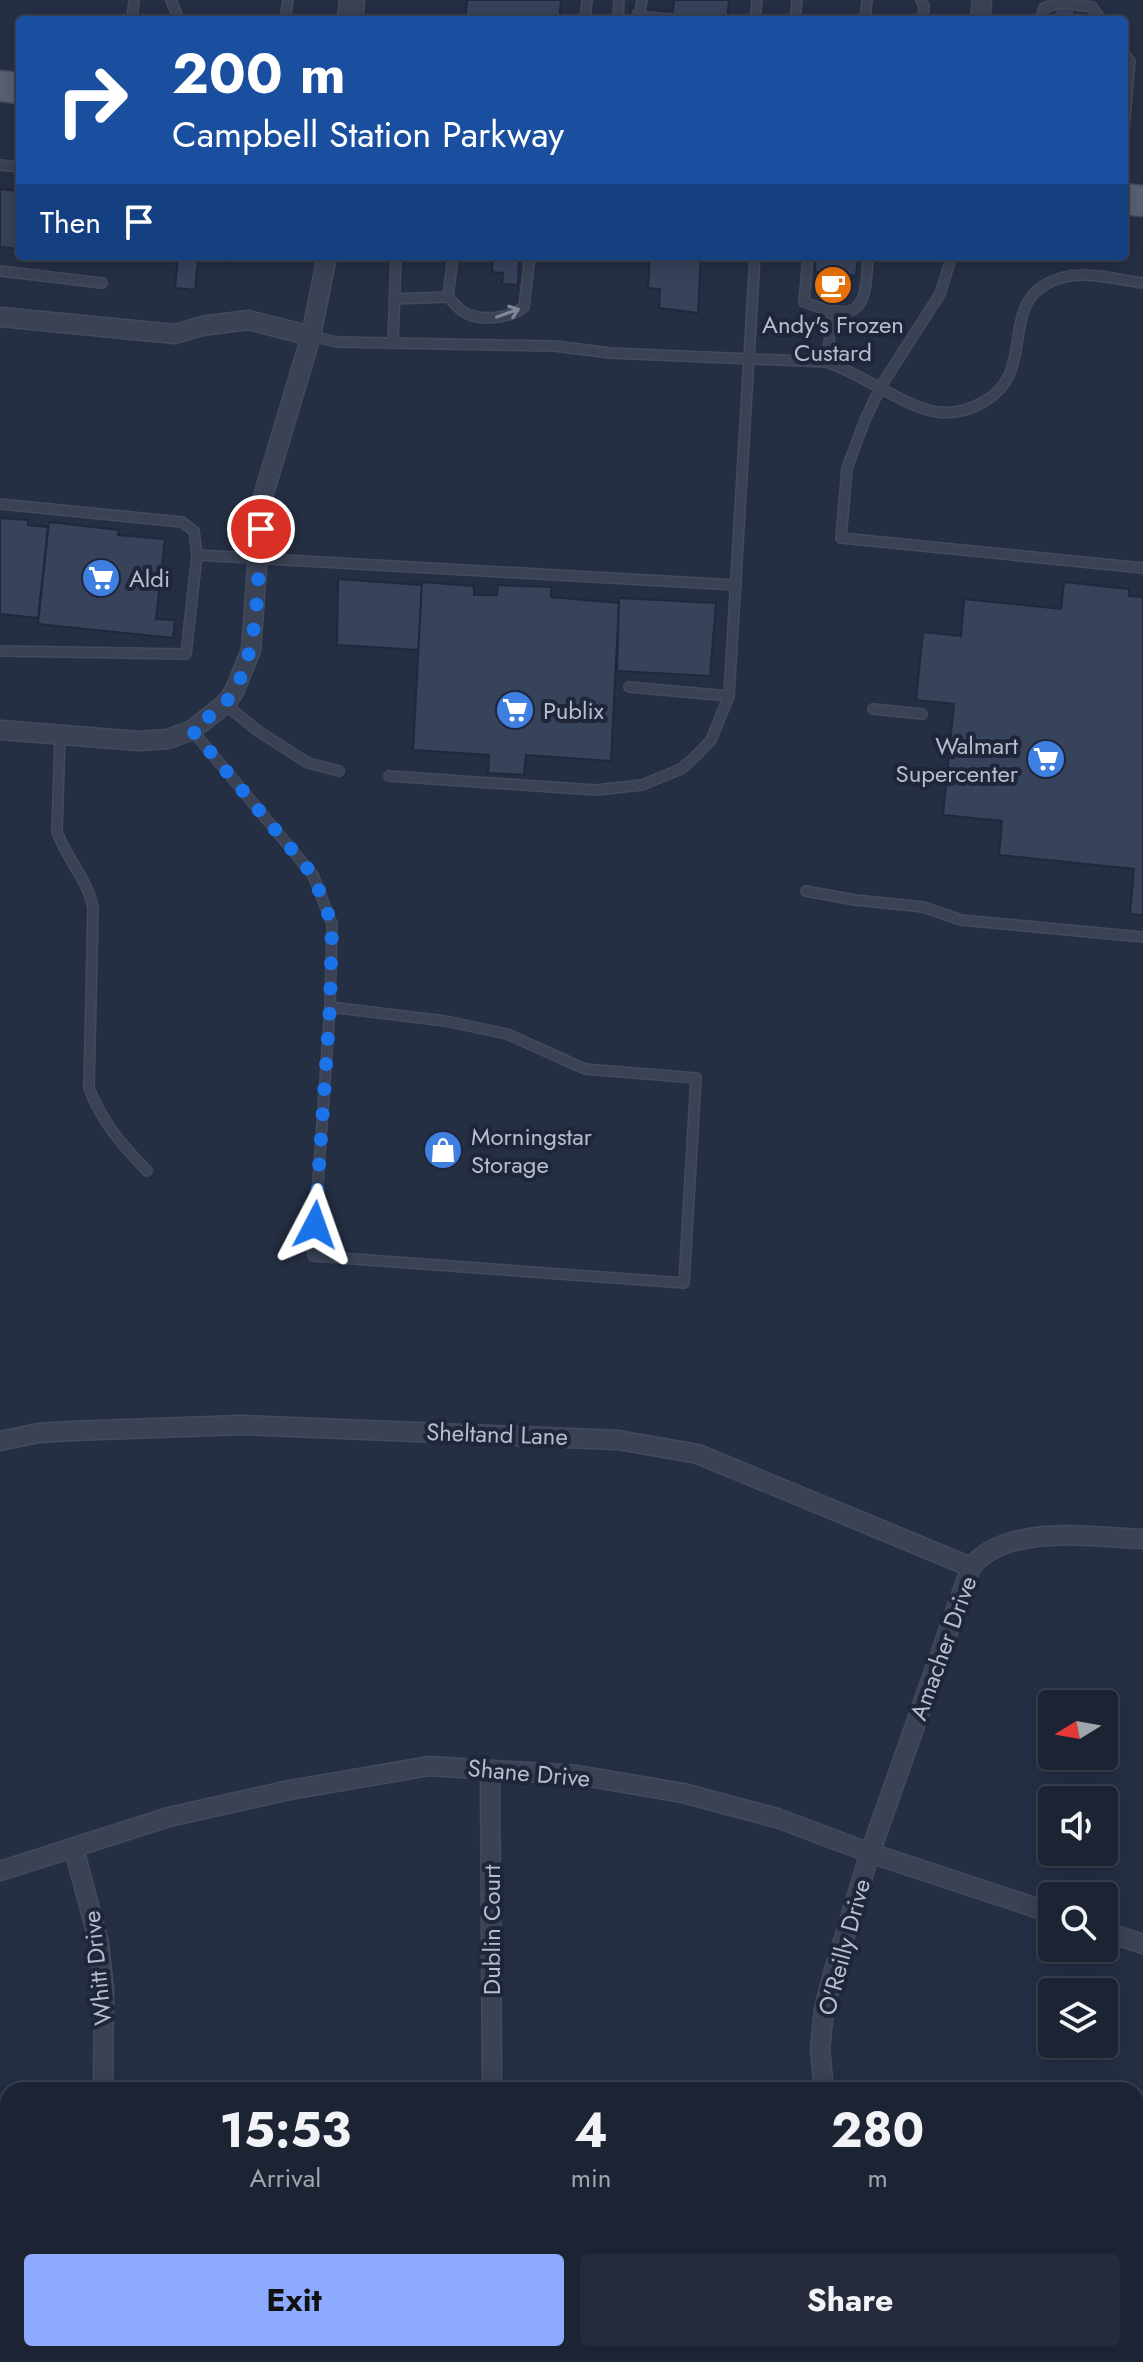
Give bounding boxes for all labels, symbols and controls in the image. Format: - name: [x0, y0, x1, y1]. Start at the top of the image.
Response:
- text: 200 m: [172, 33, 346, 114]
- icon: right: [40, 48, 144, 152]
- text: Campbell Station Parkway: [172, 108, 564, 160]
- icon: arrive: [117, 200, 161, 244]
- text: Then: [40, 201, 101, 244]
- cafe icon: Andy's Frozen Custard: [812, 264, 854, 306]
- one-way arrow: [496, 305, 520, 320]
- place label: Andy's Frozen Custard: [762, 307, 904, 370]
- pin: [227, 495, 295, 563]
- icon: arrive: [239, 507, 283, 551]
- supermarket icon: Aldi: [80, 557, 122, 599]
- place label: Aldi: [129, 561, 170, 596]
- supermarket icon: Publix: [494, 689, 536, 731]
- place label: Publix: [543, 693, 605, 728]
- place label: Walmart Supercenter: [896, 728, 1019, 791]
- supermarket icon: Walmart Supercenter: [1025, 738, 1067, 780]
- place label: Morningstar Storage: [471, 1119, 593, 1182]
- shop icon: Morningstar Storage: [422, 1129, 464, 1171]
- position arrow: [273, 1183, 357, 1267]
- street label: Sheltand Lane: [426, 1414, 568, 1454]
- street label: Amacher Drive: [901, 1571, 985, 1725]
- north arrow: [1038, 1690, 1118, 1770]
- map controls: [1038, 1690, 1118, 2058]
- street label: Shane Drive: [466, 1750, 592, 1796]
- button: sound: [1038, 1786, 1118, 1866]
- street label: Dublin Court: [474, 1865, 509, 1995]
- street label: O'Reilly Drive: [809, 1875, 879, 2019]
- button: search: [1038, 1882, 1118, 1962]
- street label: Whitt Drive: [74, 1909, 120, 2027]
- button: layers: [1038, 1978, 1118, 2058]
- text: 15:53: [220, 2096, 351, 2165]
- text: 4: [574, 2096, 608, 2165]
- text: 280: [831, 2096, 924, 2165]
- text: Arrival: [250, 2159, 321, 2197]
- text: min: [571, 2159, 611, 2197]
- text: m: [868, 2159, 888, 2197]
- button: Exit: [24, 2254, 564, 2346]
- button: Share: [580, 2254, 1120, 2346]

